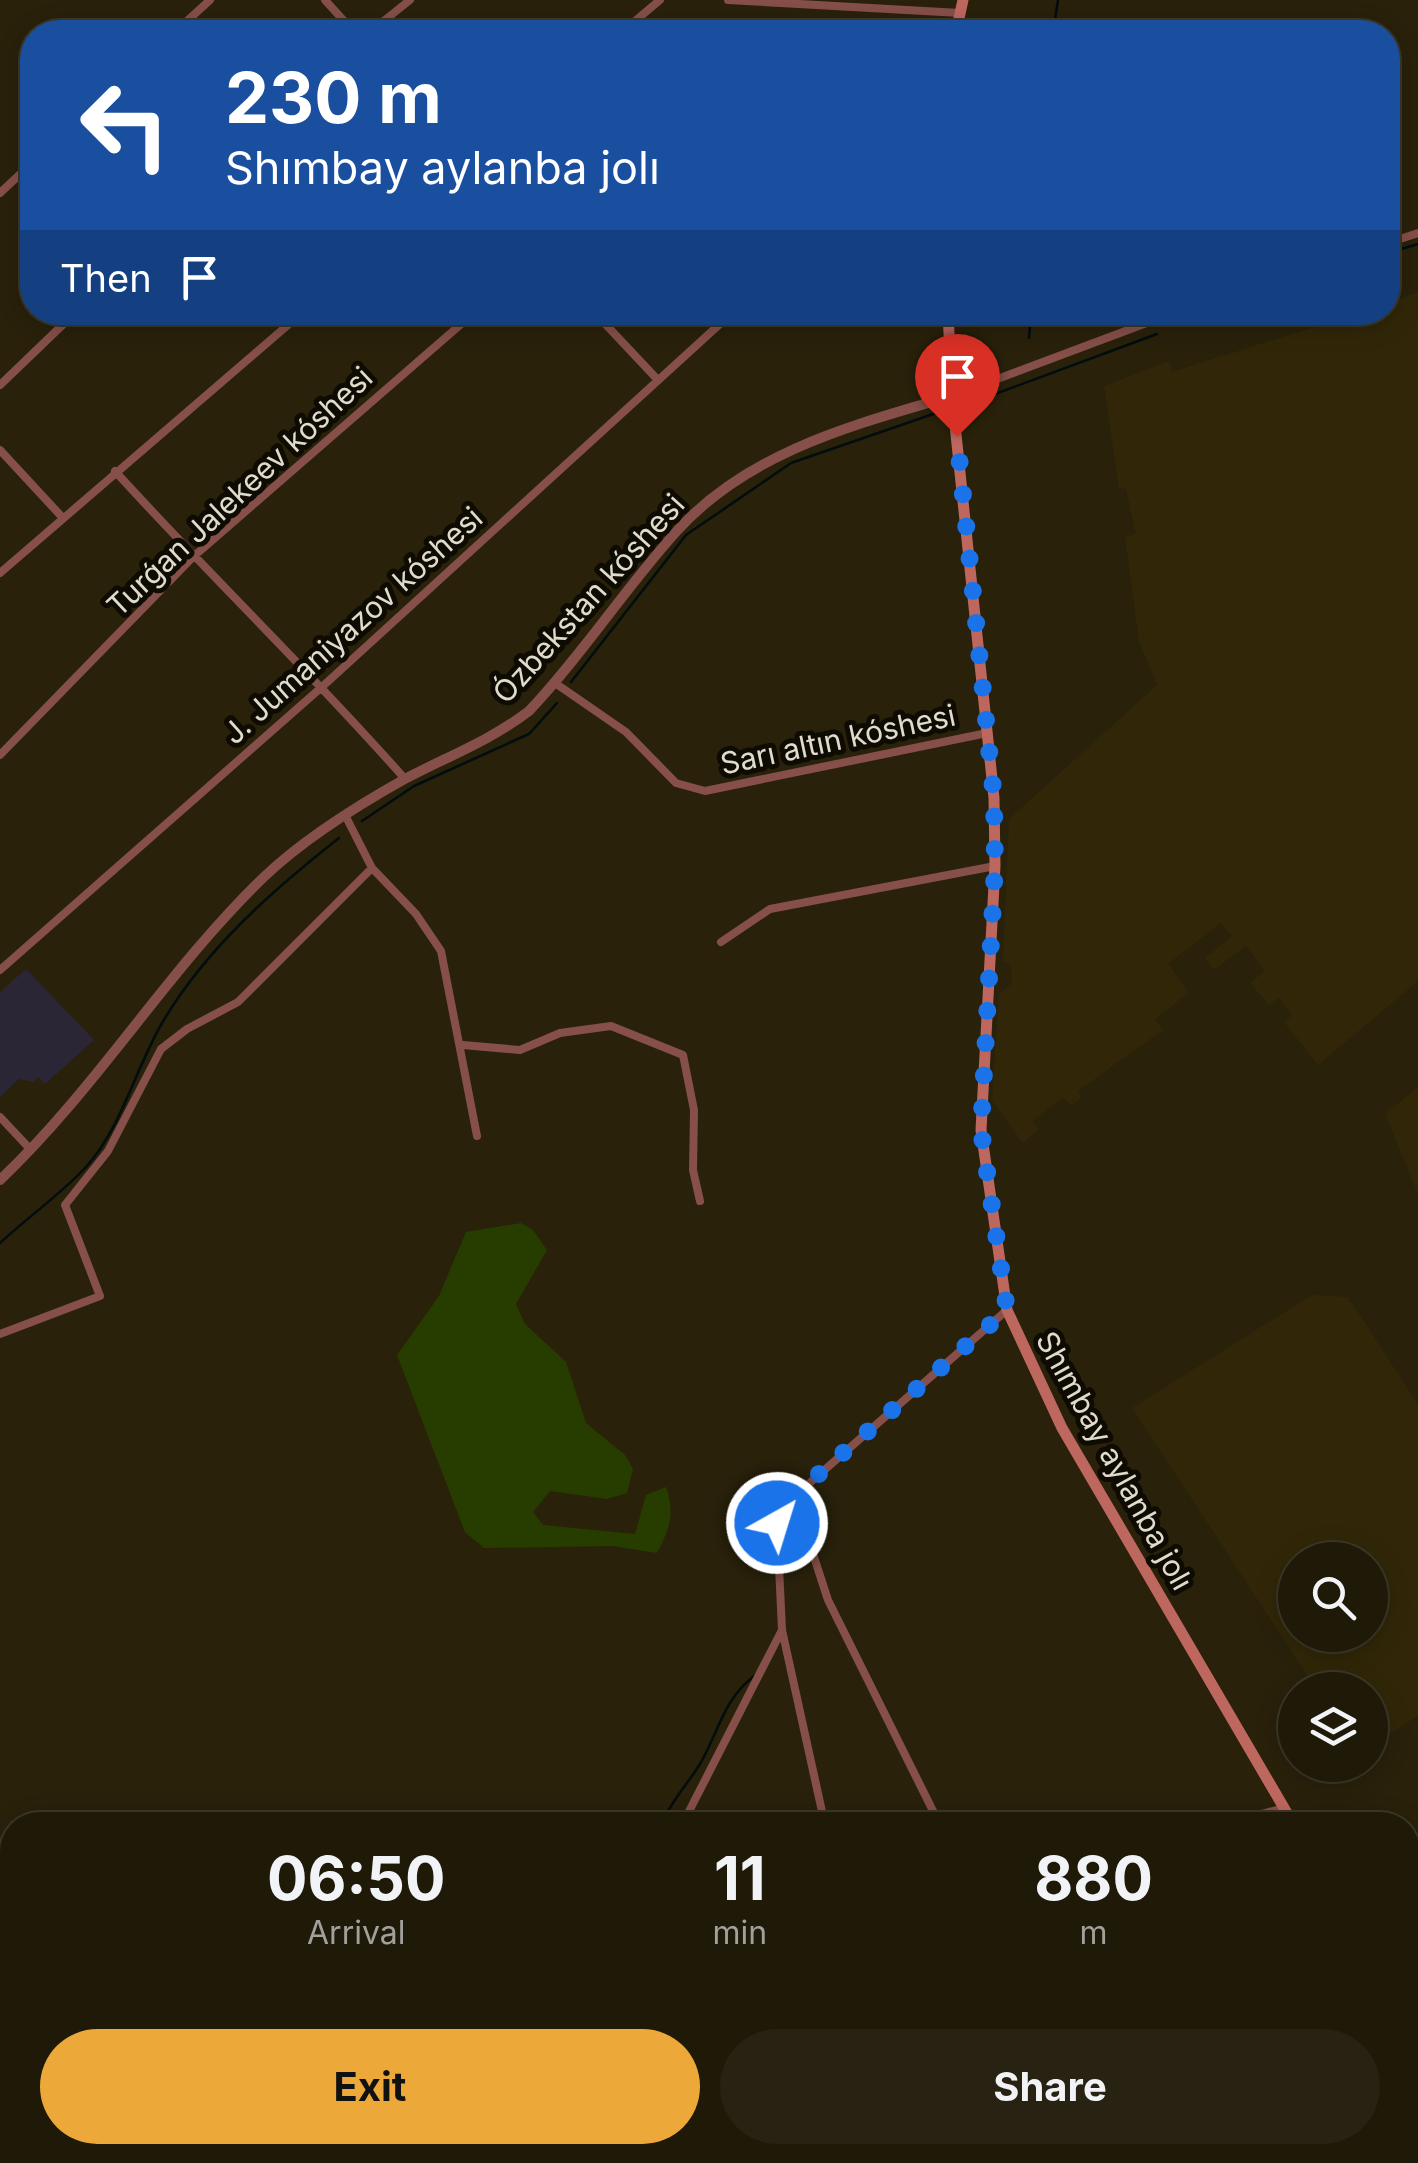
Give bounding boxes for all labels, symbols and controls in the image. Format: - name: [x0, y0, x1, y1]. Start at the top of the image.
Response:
- text: 230 m: [225, 55, 442, 140]
- icon: left: [60, 60, 190, 190]
- text: Shımbay aylanba jolı: [225, 140, 660, 195]
- icon: arrive: [172, 250, 227, 305]
- text: Then: [60, 255, 152, 301]
- pin: [915, 334, 1000, 437]
- icon: arrive: [930, 349, 985, 404]
- street label: Turǵan Jalekeev kóshesi: [99, 359, 379, 624]
- street label: Ózbekstan kóshesi: [485, 486, 691, 710]
- street label: J. Jumaniyazov kóshesi: [215, 499, 489, 751]
- street label: Sarı altın kóshesi: [717, 697, 959, 782]
- street label: Shımbay aylanba jolı: [1029, 1325, 1201, 1596]
- position arrow: [725, 1471, 829, 1575]
- map controls: [1278, 1542, 1388, 1782]
- button: search: [1278, 1542, 1388, 1652]
- button: layers: [1278, 1672, 1388, 1782]
- text: 06:50: [267, 1842, 445, 1914]
- text: 11: [714, 1842, 766, 1914]
- text: 880: [1034, 1842, 1153, 1914]
- text: Arrival: [307, 1913, 405, 1952]
- text: min: [713, 1913, 767, 1952]
- text: m: [1080, 1913, 1108, 1952]
- button: Exit: [40, 2029, 700, 2144]
- button: Share: [720, 2029, 1380, 2144]

